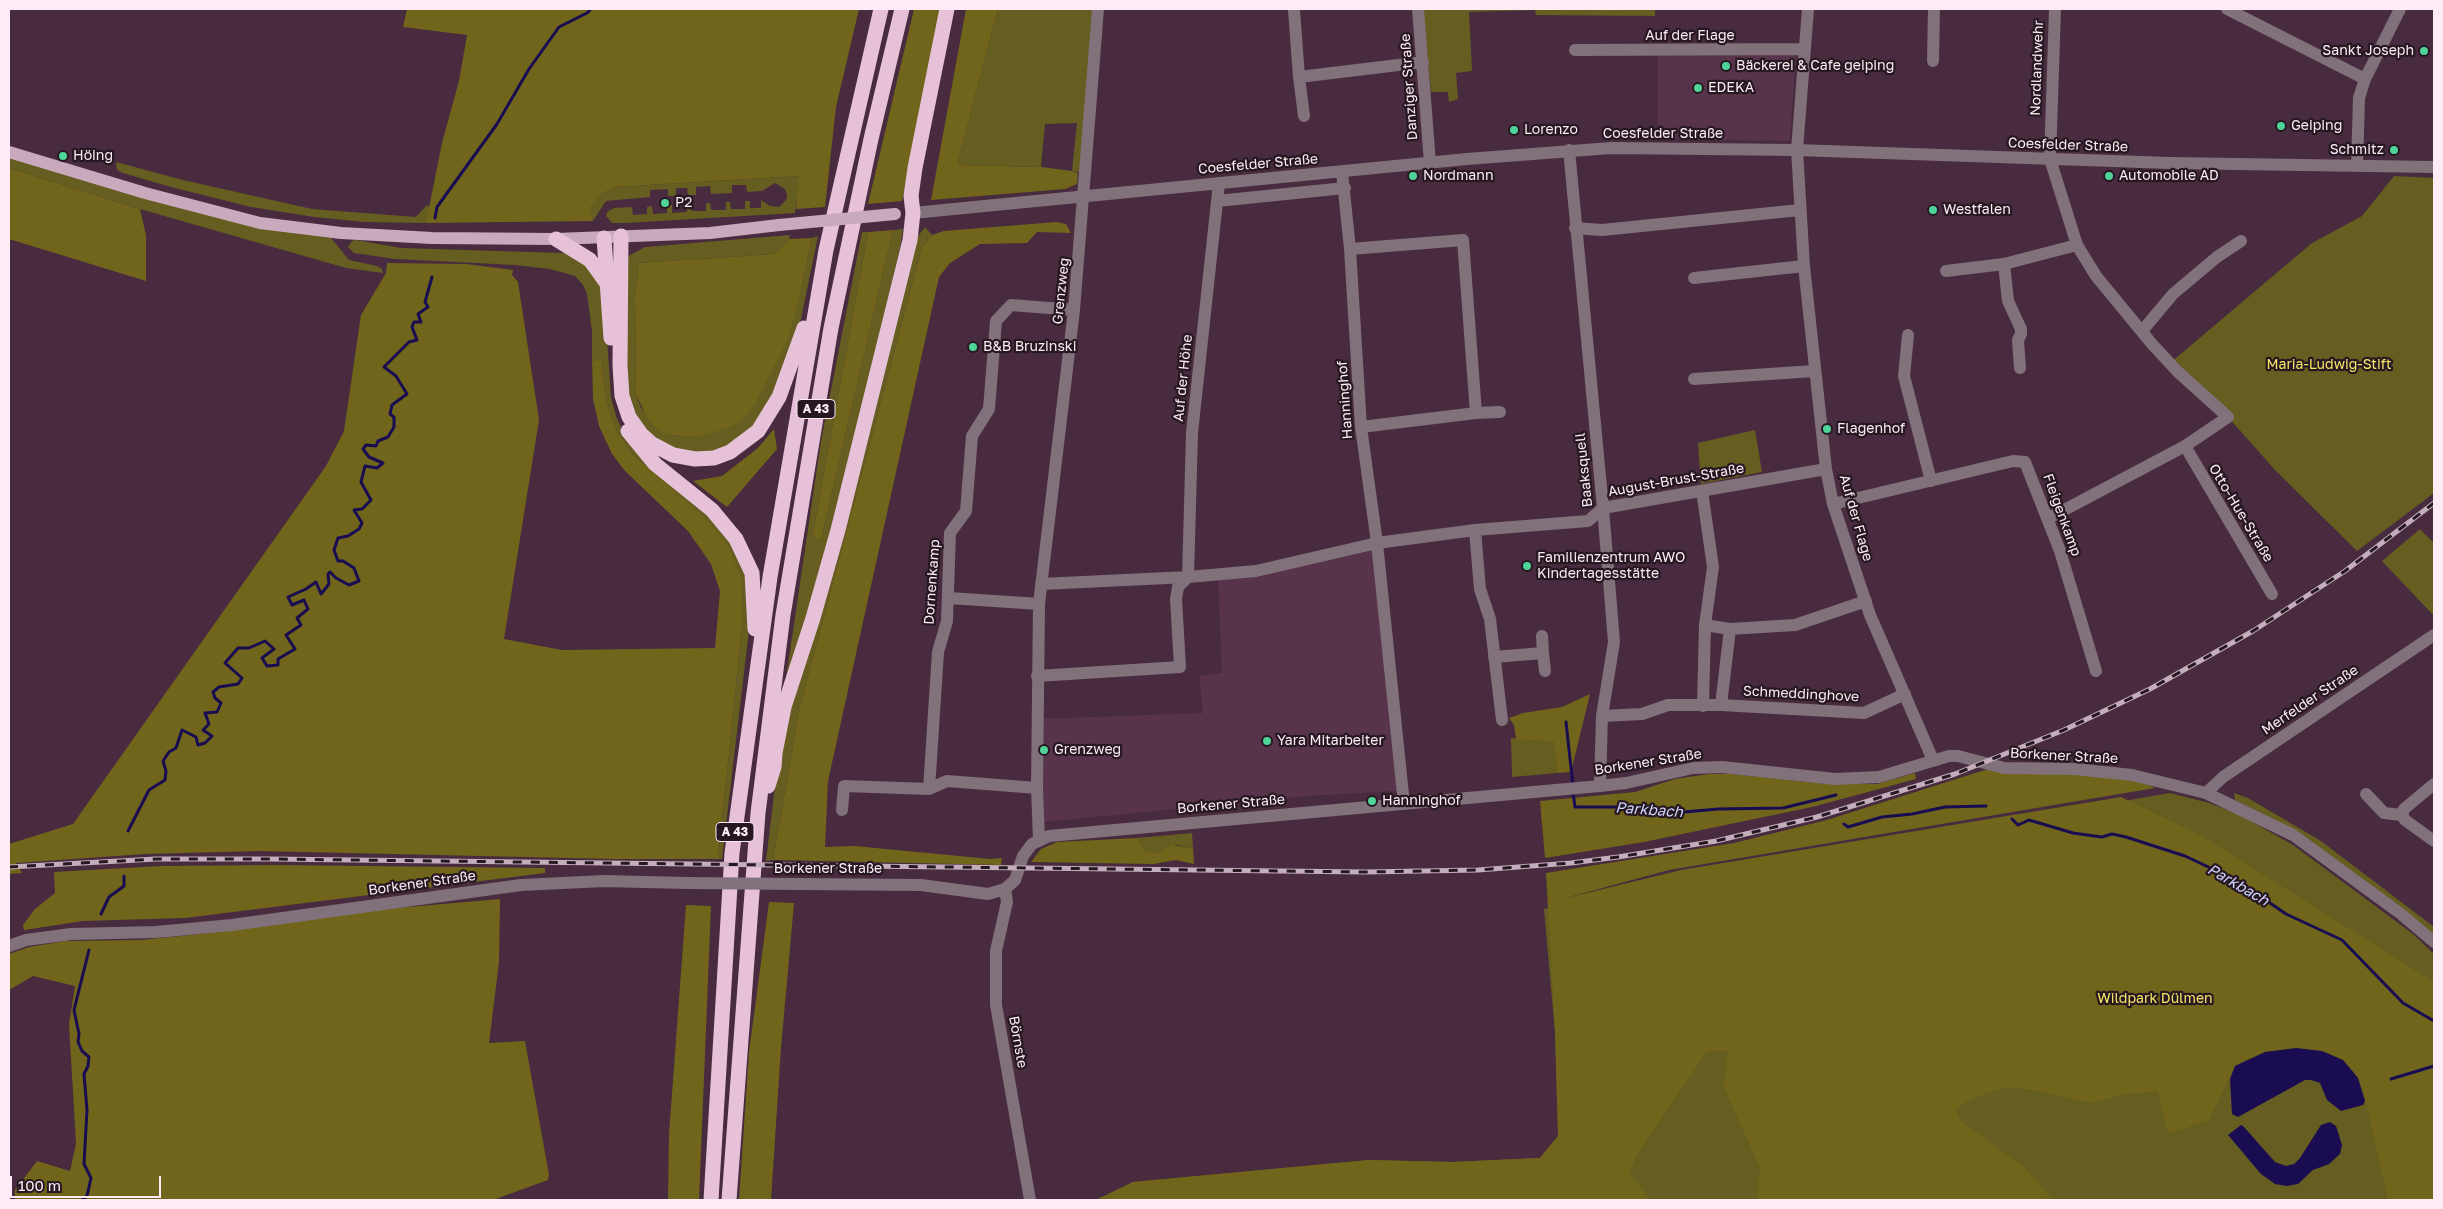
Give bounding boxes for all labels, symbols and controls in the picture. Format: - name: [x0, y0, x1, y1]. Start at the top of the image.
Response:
- street label: Nordlandwehr: [2027, 20, 2047, 116]
- street label: Auf der Flage: [1645, 28, 1735, 44]
- street label: Danziger Straße: [1397, 33, 1421, 141]
- place label: Sankt Joseph: [2322, 43, 2414, 59]
- marker: Sankt Joseph: [2418, 45, 2430, 57]
- place label: Bäckerei & Cafe geiping: [1736, 58, 1894, 74]
- marker: Bäckerei & Cafe geiping: [1720, 60, 1732, 72]
- place label: EDEKA: [1708, 80, 1754, 96]
- marker: EDEKA: [1692, 82, 1704, 94]
- place label: Geiping: [2291, 118, 2342, 134]
- marker: Geiping: [2275, 120, 2287, 132]
- place label: Lorenzo: [1524, 122, 1578, 138]
- marker: Lorenzo: [1508, 124, 1520, 136]
- street label: Coesfelder Straße: [1603, 126, 1723, 142]
- street label: Coesfelder Straße: [2008, 135, 2128, 155]
- place label: Schmitz: [2330, 142, 2384, 158]
- marker: Schmitz: [2388, 144, 2400, 156]
- place label: Höing: [73, 148, 113, 164]
- marker: Höing: [57, 150, 69, 162]
- street label: Coesfelder Straße: [1197, 150, 1319, 178]
- place label: Nordmann: [1423, 168, 1493, 184]
- place label: Automobile AD: [2119, 168, 2219, 184]
- marker: Nordmann: [1407, 170, 1419, 182]
- marker: Automobile AD: [2103, 170, 2115, 182]
- place label: P2: [675, 195, 692, 211]
- marker: P2: [659, 197, 671, 209]
- place label: Westfalen: [1943, 202, 2011, 218]
- marker: Westfalen: [1927, 204, 1939, 216]
- street label: Grenzweg: [1049, 257, 1073, 325]
- street label: Auf der Höhe: [1170, 334, 1196, 422]
- place label: B&B Bruzinski: [983, 339, 1077, 355]
- marker: B&B Bruzinski: [967, 341, 979, 353]
- park label: Maria-Ludwig-Stift: [2266, 357, 2392, 373]
- street label: Hanninghof: [1334, 360, 1356, 440]
- road number: A 43: [797, 399, 835, 418]
- place label: Flagenhof: [1837, 421, 1905, 437]
- marker: Flagenhof: [1821, 423, 1833, 435]
- street label: Baaksquell: [1572, 432, 1596, 508]
- street label: August-Brust-Straße: [1607, 460, 1745, 500]
- street label: Otto-Hue-Straße: [2205, 461, 2277, 565]
- street label: Fleigenkamp: [2039, 471, 2085, 559]
- street label: Auf der Flage: [1836, 473, 1876, 563]
- street label: Dornenkamp: [921, 539, 943, 625]
- place label: Familienzentrum AWO Kindertagesstätte: [1537, 550, 1685, 582]
- marker: Familienzentrum AWO Kindertagesstätte: [1521, 560, 1533, 572]
- street label: Merfelder Straße: [2259, 662, 2361, 738]
- street label: Schmeddinghove: [1742, 683, 1860, 705]
- place label: Yara Mitarbeiter: [1277, 733, 1384, 749]
- marker: Yara Mitarbeiter: [1261, 735, 1273, 747]
- place label: Grenzweg: [1054, 742, 1121, 758]
- marker: Grenzweg: [1038, 744, 1050, 756]
- street label: Borkener Straße: [1593, 745, 1703, 779]
- street label: Borkener Straße: [2009, 745, 2119, 767]
- street label: Borkener Straße: [1176, 791, 1286, 817]
- place label: Hanninghof: [1382, 793, 1461, 809]
- marker: Hanninghof: [1366, 795, 1378, 807]
- water label: Parkbach: [1615, 799, 1683, 821]
- road number: A 43: [716, 822, 754, 842]
- water label: Parkbach: [2204, 860, 2272, 910]
- street label: Borkener Straße: [774, 861, 882, 877]
- street label: Borkener Straße: [367, 867, 477, 899]
- park label: Wildpark Dülmen: [2097, 991, 2213, 1007]
- street label: Börnste: [1005, 1014, 1031, 1070]
- scale bar: [12, 1166, 164, 1198]
- text: 100 m: [18, 1176, 61, 1194]

